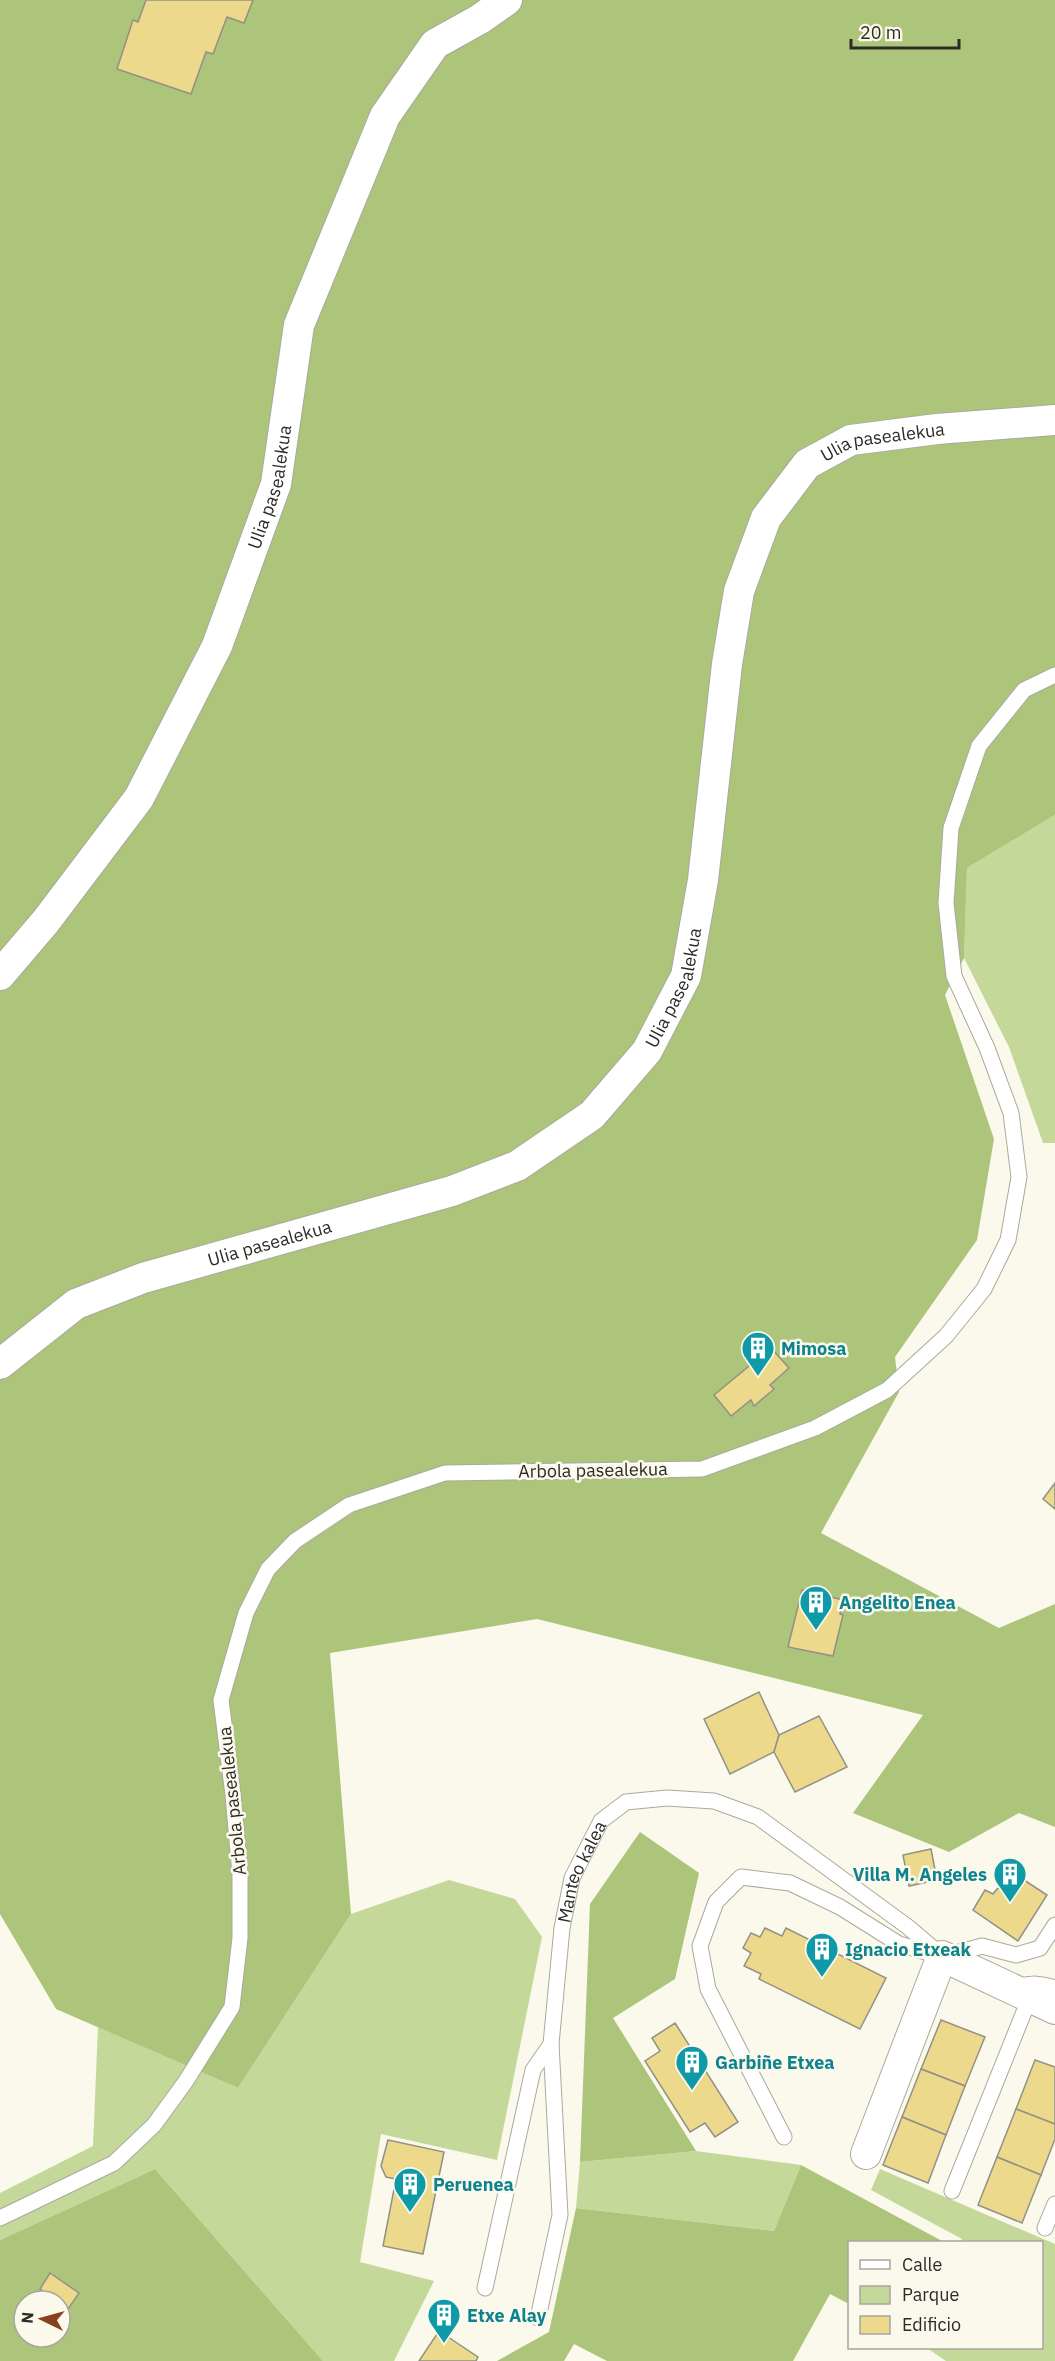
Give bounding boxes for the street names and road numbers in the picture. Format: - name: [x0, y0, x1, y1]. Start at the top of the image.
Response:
- street label: Ulia pasealekua: [816, 417, 946, 466]
- street label: Ulia pasealekua: [242, 423, 296, 552]
- street label: Ulia pasealekua: [639, 925, 706, 1051]
- street label: Ulia pasealekua: [205, 1214, 334, 1271]
- street label: Arbola pasealekua: [518, 1457, 668, 1483]
- street label: Arbola pasealekua: [213, 1725, 251, 1877]
- street label: Manteo kalea: [552, 1816, 611, 1925]

